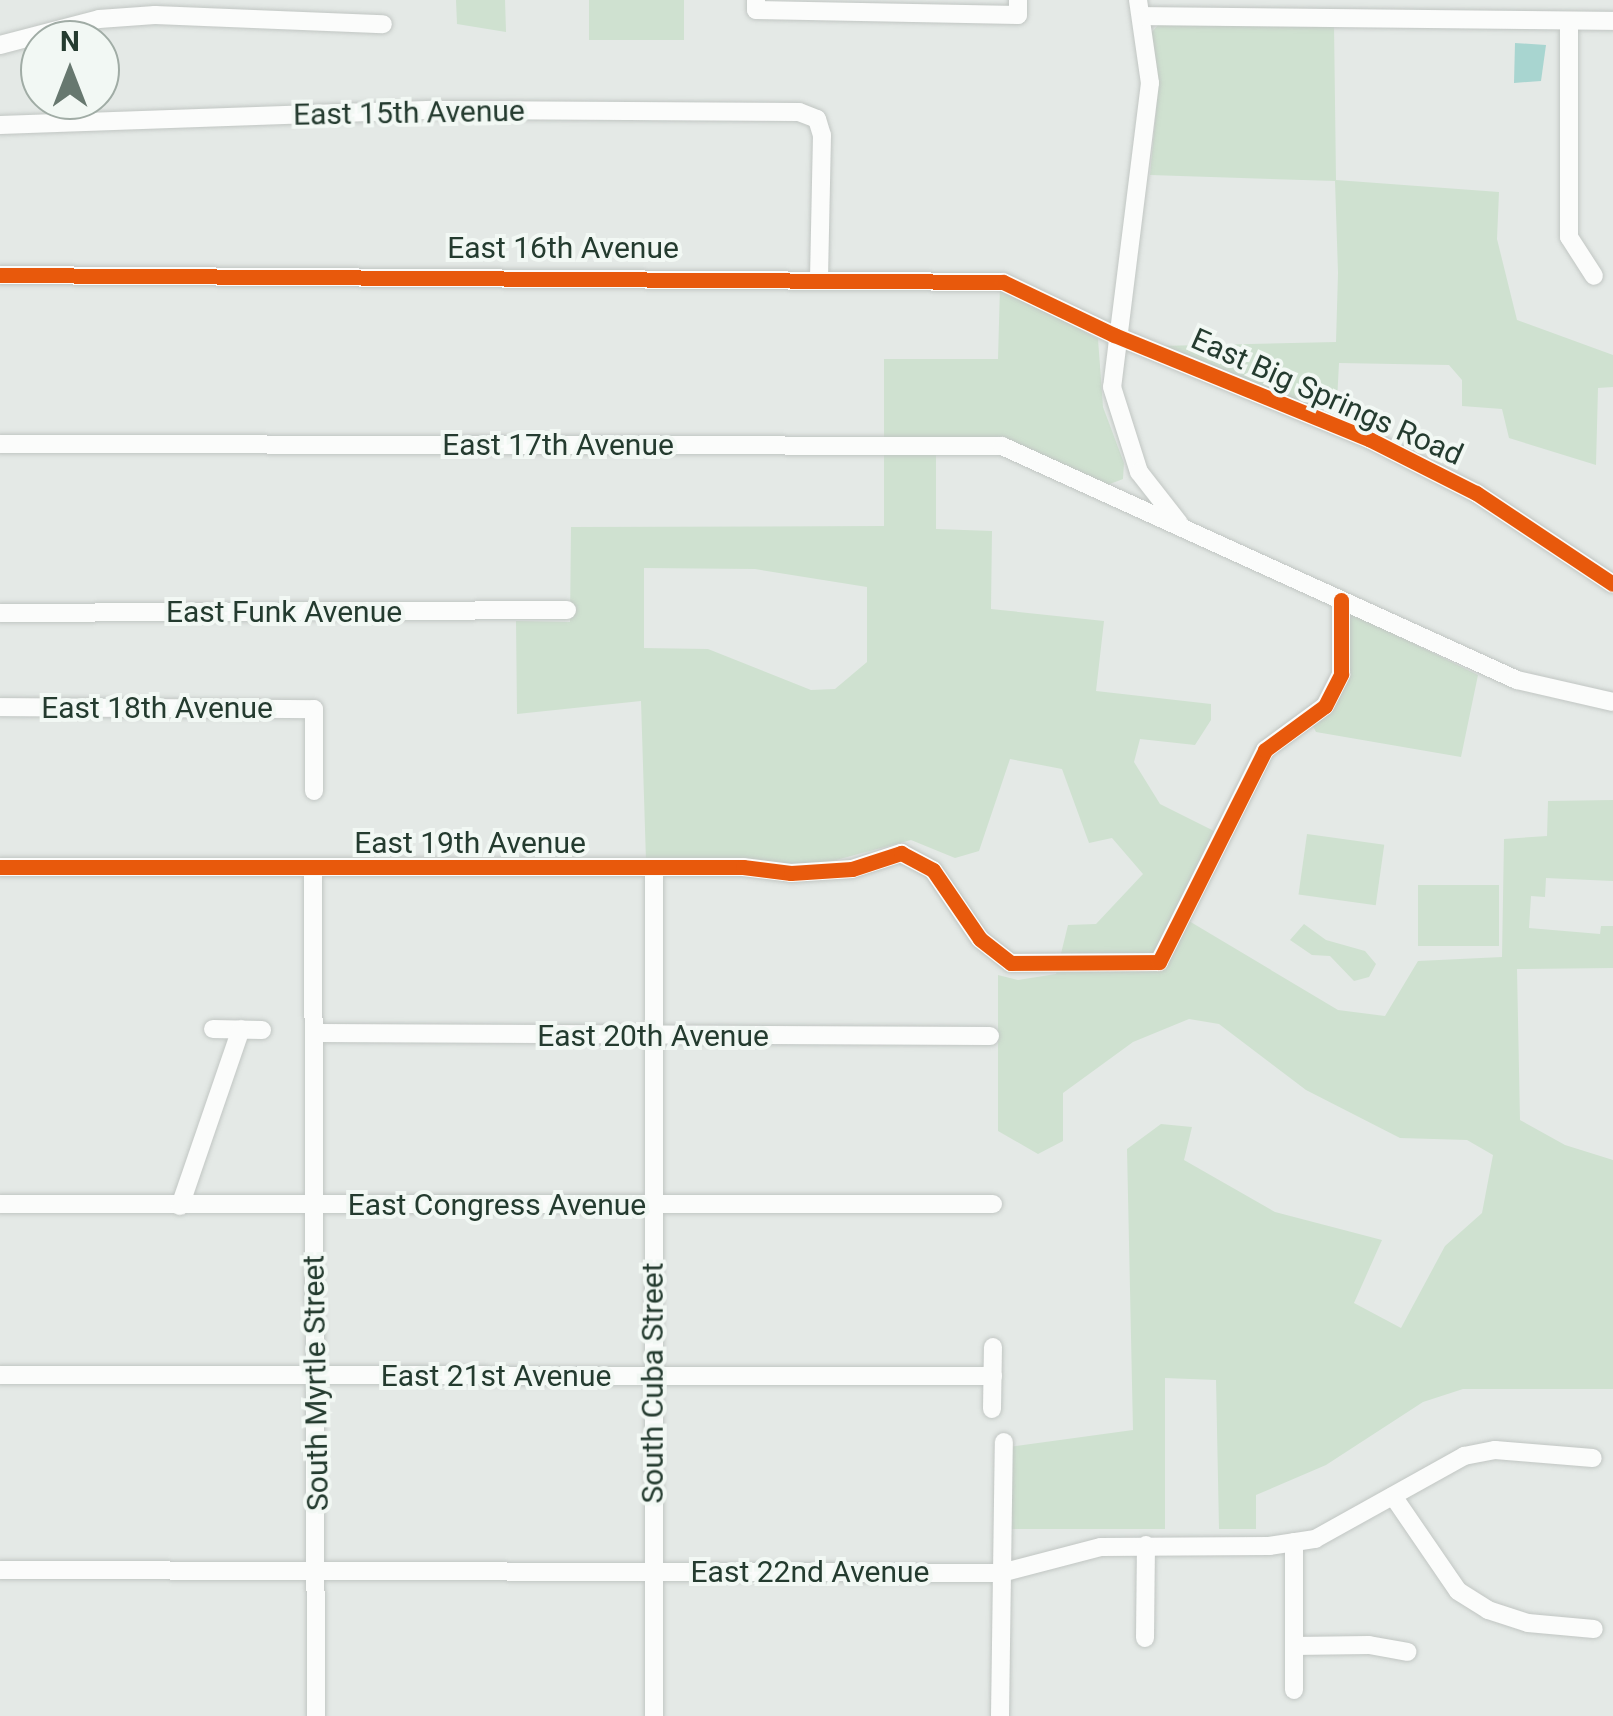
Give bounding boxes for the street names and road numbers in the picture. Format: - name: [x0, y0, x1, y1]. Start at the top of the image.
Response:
- street label: East 15th Avenue: [293, 93, 525, 133]
- street label: East 16th Avenue: [447, 230, 679, 266]
- street label: East Big Springs Road: [1186, 321, 1468, 473]
- street label: East 17th Avenue: [442, 427, 674, 463]
- street label: East Funk Avenue: [166, 594, 402, 630]
- street label: East 18th Avenue: [41, 690, 273, 726]
- street label: East 19th Avenue: [354, 825, 586, 861]
- street label: East 20th Avenue: [537, 1018, 769, 1054]
- street label: East Congress Avenue: [348, 1187, 646, 1223]
- street label: South Myrtle Street: [296, 1255, 336, 1511]
- street label: South Cuba Street: [635, 1262, 671, 1504]
- street label: East 21st Avenue: [381, 1358, 611, 1394]
- street label: East 22nd Avenue: [691, 1554, 929, 1590]

